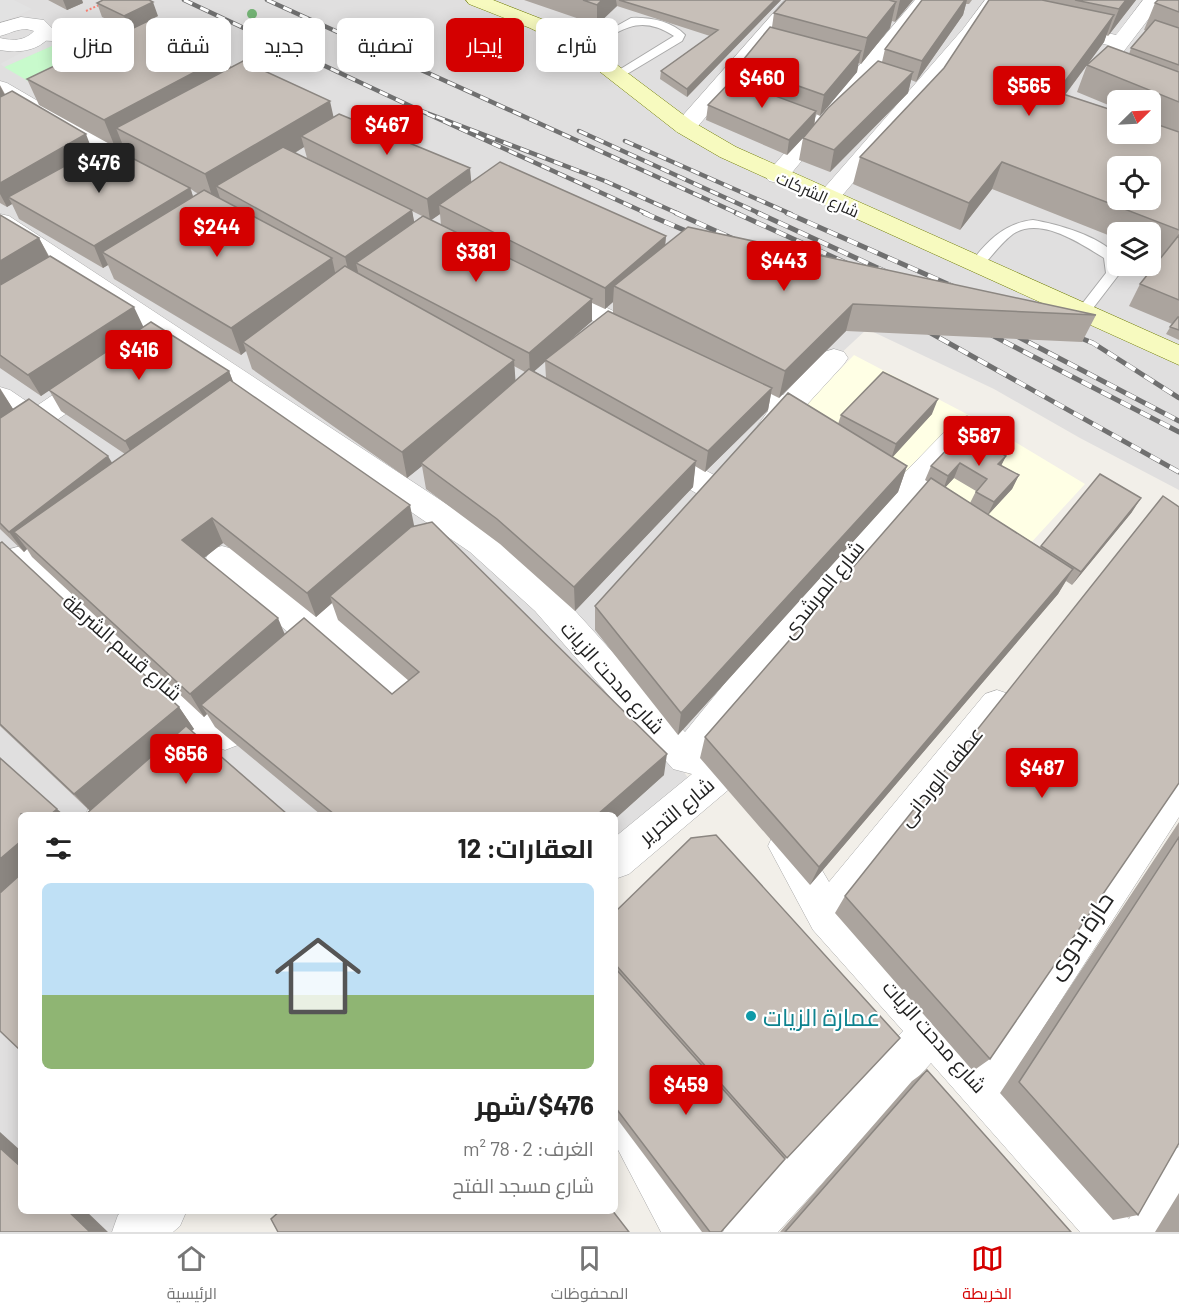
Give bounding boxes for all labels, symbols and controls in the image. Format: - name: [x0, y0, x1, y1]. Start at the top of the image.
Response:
- chip: منزل: [52, 18, 134, 72]
- chip: شقة: [146, 18, 231, 72]
- chip: جديد: [243, 18, 325, 72]
- chip: تصفية: [337, 18, 434, 72]
- chip: إيجار: [446, 18, 524, 72]
- chip: شراء: [536, 18, 618, 72]
- pin: $460: [726, 58, 798, 109]
- text: $460: [739, 65, 785, 89]
- pin: $565: [993, 66, 1065, 117]
- text: $565: [1007, 73, 1051, 97]
- north arrow: [1107, 90, 1161, 144]
- map controls: [1107, 90, 1161, 276]
- pin: $467: [351, 105, 423, 156]
- text: $467: [365, 112, 409, 136]
- pin: $476: [63, 143, 135, 194]
- text: $476: [78, 150, 120, 174]
- button: locate: [1107, 156, 1161, 210]
- street label: شارع الشركات: [772, 167, 862, 223]
- pin: $244: [181, 207, 253, 258]
- text: $244: [194, 214, 240, 238]
- button: layers: [1107, 222, 1161, 276]
- pin: $381: [440, 232, 512, 283]
- text: $381: [456, 239, 496, 263]
- pin: $443: [748, 241, 820, 292]
- text: $443: [761, 248, 807, 272]
- pin: $416: [103, 330, 175, 381]
- text: $416: [119, 337, 159, 361]
- pin: $587: [943, 416, 1015, 467]
- text: $587: [958, 423, 1000, 447]
- street label: شارع المرشدى: [775, 535, 871, 644]
- street label: شارع قسم الشرطة: [57, 589, 187, 707]
- street label: شارع مدحت الزيات: [554, 616, 670, 740]
- street label: عطفه الوردانى: [893, 721, 989, 832]
- pin: $656: [150, 734, 222, 785]
- text: $656: [164, 741, 208, 765]
- pin: $487: [1006, 748, 1078, 799]
- text: $487: [1020, 755, 1064, 779]
- street label: شارع التحرير: [633, 772, 720, 851]
- icon: filters: [42, 832, 75, 865]
- text: العقارات: 12: [457, 832, 594, 863]
- street label: حارة بدوى: [1039, 886, 1120, 985]
- icon: home: [264, 922, 372, 1030]
- street label: شارع مدحت الزيات: [876, 975, 992, 1099]
- place label: عمارة الزيات: [763, 1002, 880, 1031]
- marker: عمارة الزيات: [744, 1009, 758, 1023]
- pin: $459: [650, 1065, 722, 1116]
- text: $459: [664, 1072, 708, 1096]
- text: $476/شهر: [475, 1089, 594, 1120]
- text: الغرف: 2 · 78 m²: [463, 1136, 594, 1160]
- text: شارع مسجد الفتح: [452, 1173, 594, 1197]
- tab: الرئيسية: [167, 1242, 217, 1308]
- tab: المحفوظات: [551, 1242, 629, 1308]
- tab: الخريطة: [962, 1242, 1012, 1308]

